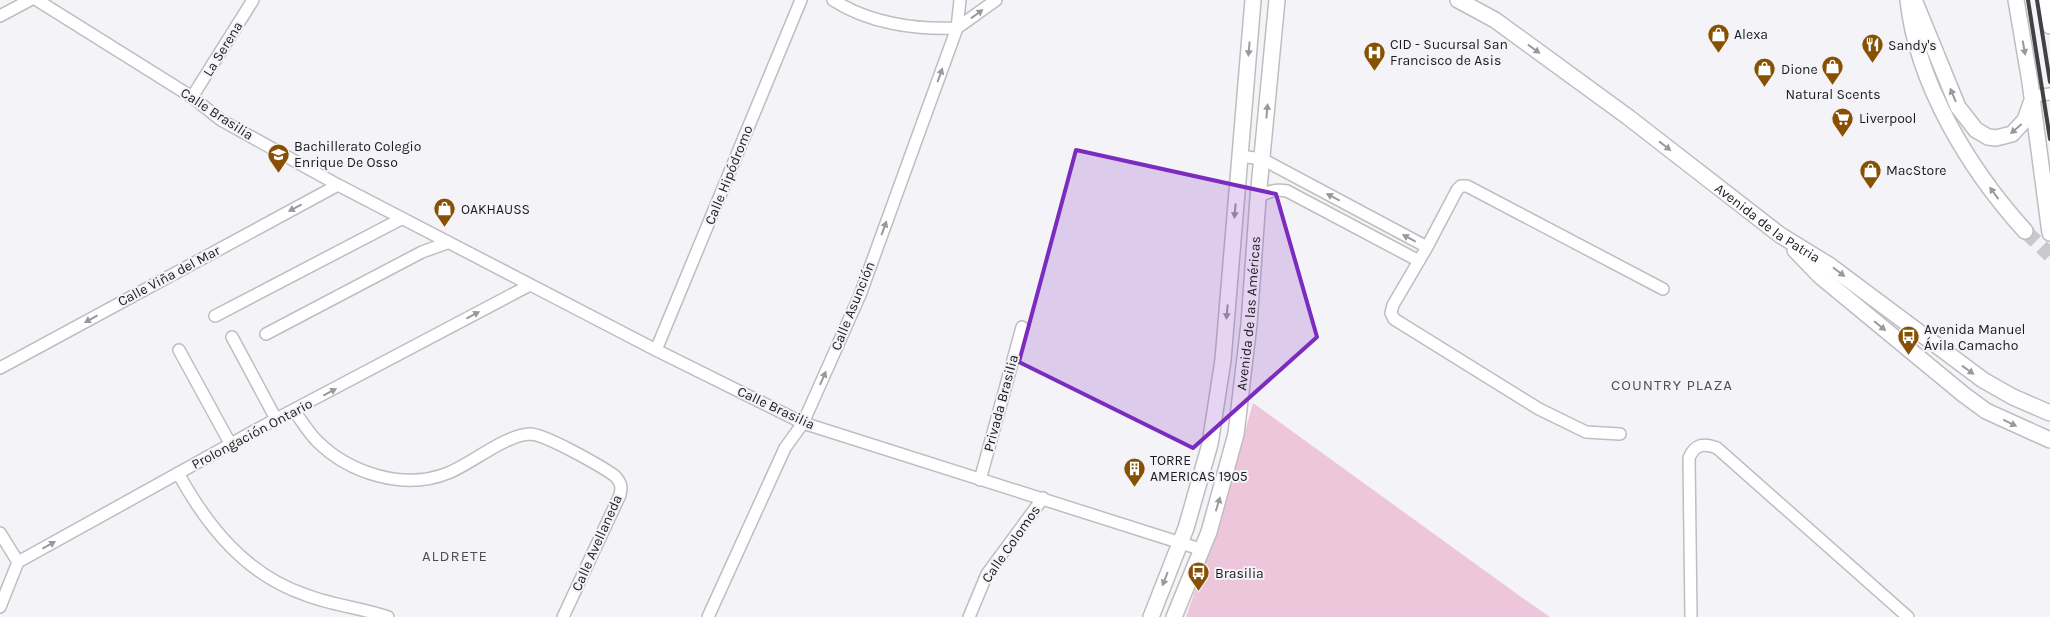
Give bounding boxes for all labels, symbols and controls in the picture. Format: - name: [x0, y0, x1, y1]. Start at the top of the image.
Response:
- one-way arrow: [970, 9, 984, 19]
- street label: La Serena: [199, 18, 247, 80]
- shop icon: Alexa: [1706, 22, 1730, 53]
- place label: Alexa: [1734, 26, 1768, 43]
- restaurant icon: Sandy's: [1860, 33, 1884, 64]
- place label: CID - Sucursal San Francisco de Asis: [1390, 36, 1508, 69]
- place label: Sandy's: [1888, 37, 1937, 54]
- hospital icon: CID - Sucursal San Francisco de Asis: [1362, 40, 1386, 71]
- one-way arrow: [2021, 40, 2029, 56]
- one-way arrow: [1244, 41, 1252, 57]
- one-way arrow: [1528, 44, 1541, 54]
- shop icon: Natural Scents: [1821, 54, 1845, 85]
- shop icon: Dione: [1753, 57, 1777, 88]
- place label: Dione: [1781, 61, 1818, 78]
- one-way arrow: [936, 67, 944, 82]
- street label: Calle Brasilia: [177, 84, 257, 144]
- place label: Natural Scents: [1786, 86, 1880, 103]
- one-way arrow: [1949, 88, 1957, 102]
- one-way arrow: [1263, 103, 1271, 119]
- supermarket icon: Liverpool: [1831, 106, 1855, 137]
- place label: Liverpool: [1859, 110, 1916, 127]
- street label: Calle Hipódromo: [701, 123, 757, 227]
- one-way arrow: [2009, 124, 2022, 135]
- place label: Bachillerato Colegio Enrique De Osso: [294, 138, 421, 171]
- one-way arrow: [1658, 140, 1671, 151]
- school or university icon: Bachillerato Colegio Enrique De Osso: [266, 142, 290, 173]
- shop icon: MacStore: [1858, 158, 1882, 189]
- place label: MacStore: [1886, 162, 1946, 179]
- street label: Avenida de la Patria: [1712, 179, 1823, 266]
- one-way arrow: [1989, 186, 1999, 200]
- one-way arrow: [1326, 193, 1340, 201]
- shop icon: OAKHAUSS: [433, 197, 457, 228]
- place label: OAKHAUSS: [461, 201, 530, 218]
- one-way arrow: [1231, 203, 1239, 219]
- one-way arrow: [288, 204, 302, 212]
- one-way arrow: [880, 220, 888, 235]
- one-way arrow: [1402, 233, 1416, 242]
- street label: Avenida de las Américas: [1233, 235, 1264, 391]
- street label: Calle Viña del Mar: [115, 241, 224, 310]
- street label: Calle Asunción: [827, 259, 879, 353]
- one-way arrow: [1832, 267, 1846, 277]
- one-way arrow: [1223, 305, 1231, 321]
- one-way arrow: [466, 311, 481, 319]
- one-way arrow: [83, 315, 98, 323]
- one-way arrow: [1874, 320, 1886, 332]
- place label: Avenida Manuel Ávila Camacho: [1924, 321, 2026, 354]
- bus stop icon: Avenida Manuel Ávila Camacho: [1896, 325, 1920, 356]
- street label: Privada Brasilia: [980, 353, 1022, 453]
- one-way arrow: [1961, 365, 1975, 375]
- one-way arrow: [819, 371, 827, 385]
- district label: COUNTRY PLAZA: [1611, 376, 1733, 394]
- street label: Calle Brasilia: [735, 383, 817, 433]
- one-way arrow: [323, 388, 338, 396]
- street label: Prolongación Ontario: [189, 395, 315, 473]
- one-way arrow: [2003, 419, 2017, 427]
- place label: TORRE AMERICAS 1905: [1150, 452, 1248, 485]
- building icon: TORRE AMERICAS 1905: [1122, 456, 1146, 487]
- street label: Calle Avellaneda: [568, 492, 626, 594]
- one-way arrow: [1215, 496, 1223, 511]
- street label: Calle Colomos: [978, 502, 1044, 586]
- one-way arrow: [43, 540, 56, 549]
- district label: ALDRETE: [422, 547, 488, 565]
- bus stop icon: Brasilia: [1187, 561, 1211, 592]
- place label: Brasilia: [1215, 565, 1264, 582]
- one-way arrow: [1161, 572, 1169, 587]

